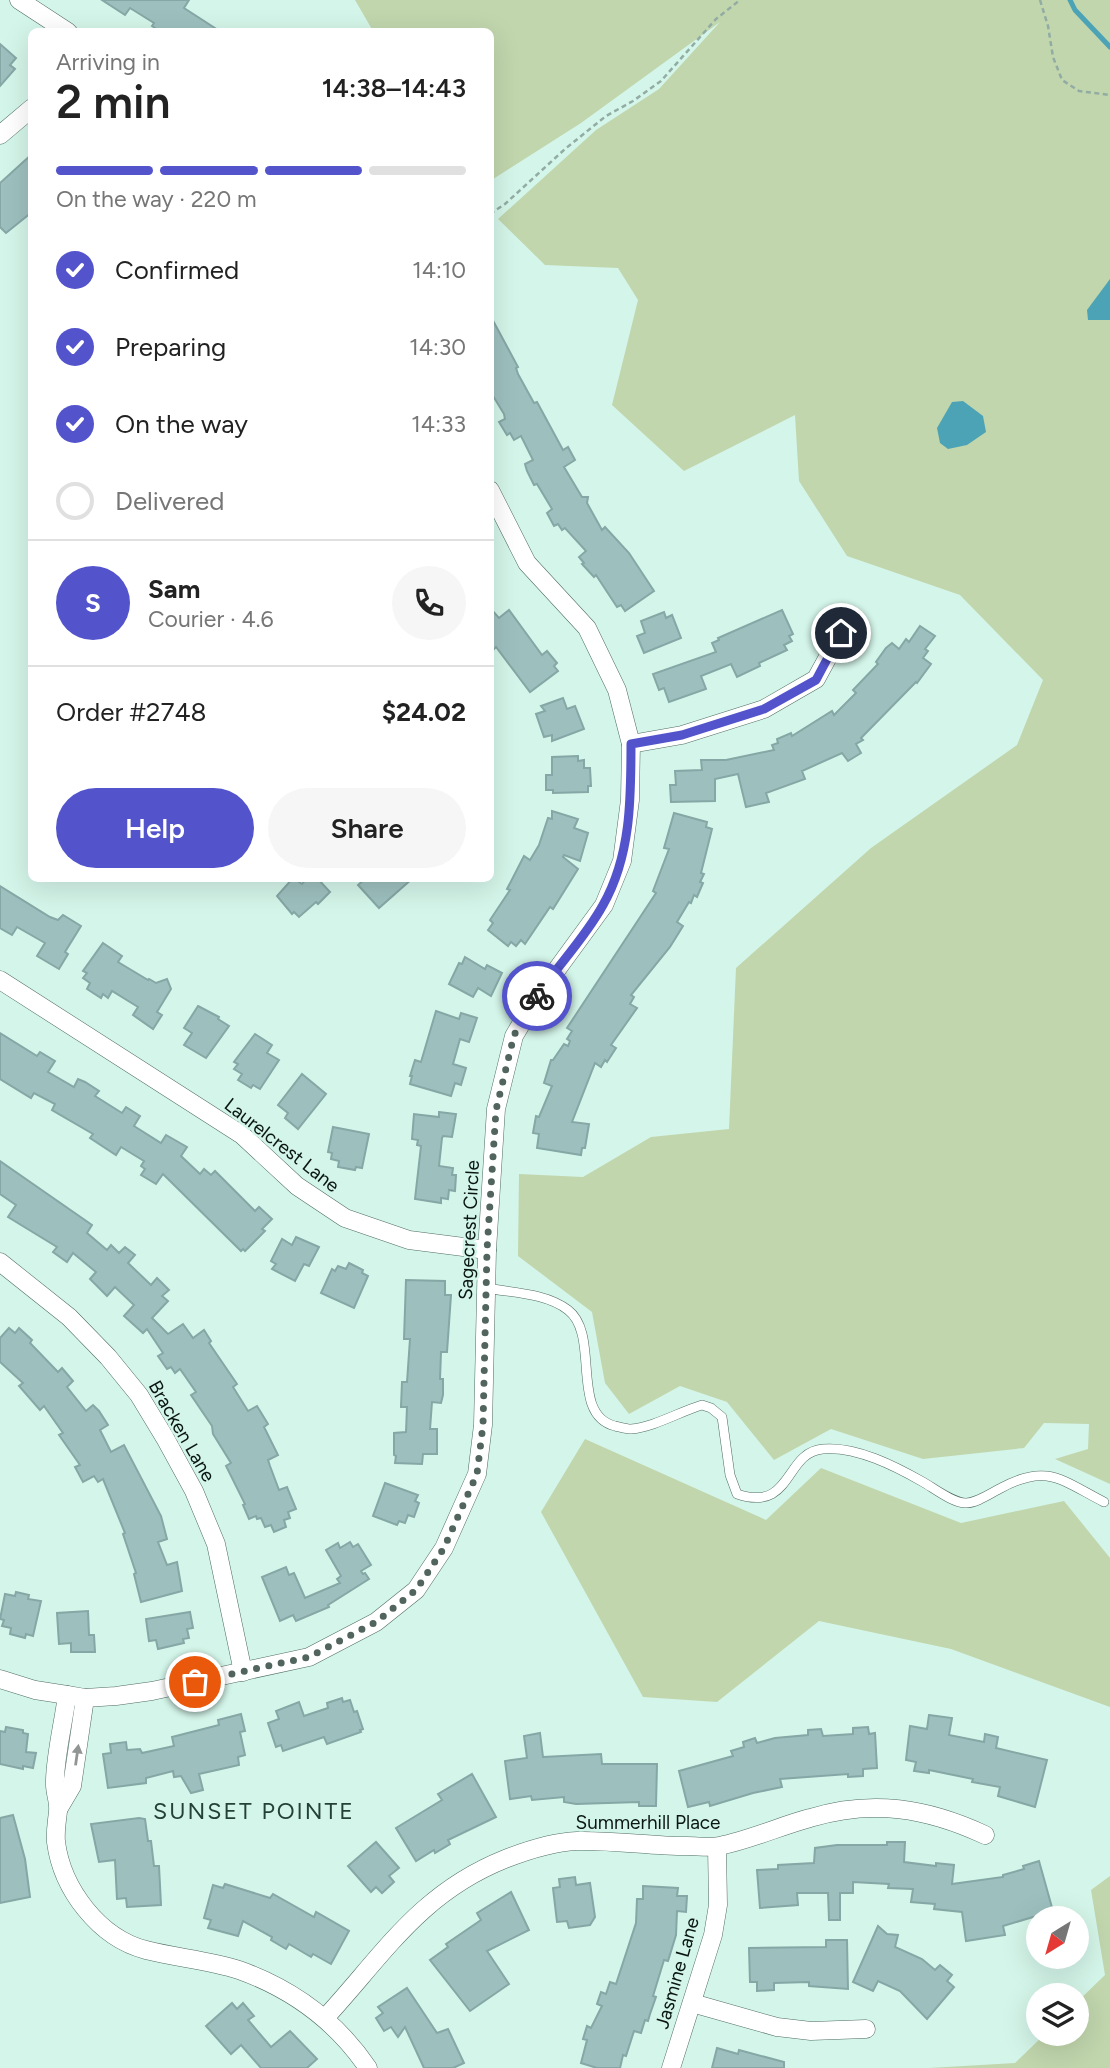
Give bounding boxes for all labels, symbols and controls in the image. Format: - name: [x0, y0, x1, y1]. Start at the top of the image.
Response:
- text: Arriving in: [56, 48, 160, 76]
- text: 14:38–14:43: [322, 72, 466, 104]
- text: 2 min: [56, 74, 171, 130]
- text: On the way · 220 m: [56, 185, 256, 213]
- icon: check: [56, 251, 94, 289]
- text: Confirmed: [115, 254, 239, 286]
- text: 14:10: [412, 256, 466, 284]
- icon: check: [56, 328, 94, 366]
- text: Preparing: [115, 331, 226, 363]
- text: 14:30: [409, 333, 466, 361]
- icon: check: [56, 405, 94, 443]
- text: On the way: [115, 408, 248, 440]
- text: 14:33: [411, 410, 466, 438]
- text: Delivered: [115, 485, 224, 517]
- button: phone: [392, 566, 466, 640]
- text: Sam: [148, 573, 200, 605]
- text: S: [85, 587, 101, 619]
- pin: [811, 603, 871, 663]
- text: Courier · 4.6: [148, 605, 274, 633]
- icon: home: [822, 614, 860, 652]
- text: Order #2748: [56, 696, 207, 728]
- text: $24.02: [382, 696, 466, 728]
- button: Help: [56, 788, 254, 868]
- button: Share: [268, 788, 466, 868]
- courier: [502, 961, 572, 1031]
- icon: bike: [518, 977, 556, 1015]
- street label: Laurelcrest Lane: [220, 1093, 344, 1197]
- street label: Sagecrest Circle: [454, 1159, 484, 1301]
- street label: Bracken Lane: [144, 1376, 220, 1486]
- pin: [165, 1652, 225, 1712]
- icon: bag: [176, 1663, 214, 1701]
- one-way arrow: [72, 1744, 83, 1766]
- district label: SUNSET POINTE: [153, 1797, 355, 1825]
- street label: Summerhill Place: [576, 1811, 721, 1834]
- north arrow: [1026, 1906, 1088, 1969]
- map controls: [1026, 1906, 1089, 2046]
- street label: Jasmine Lane: [650, 1914, 704, 2032]
- button: layers: [1026, 1983, 1089, 2046]

